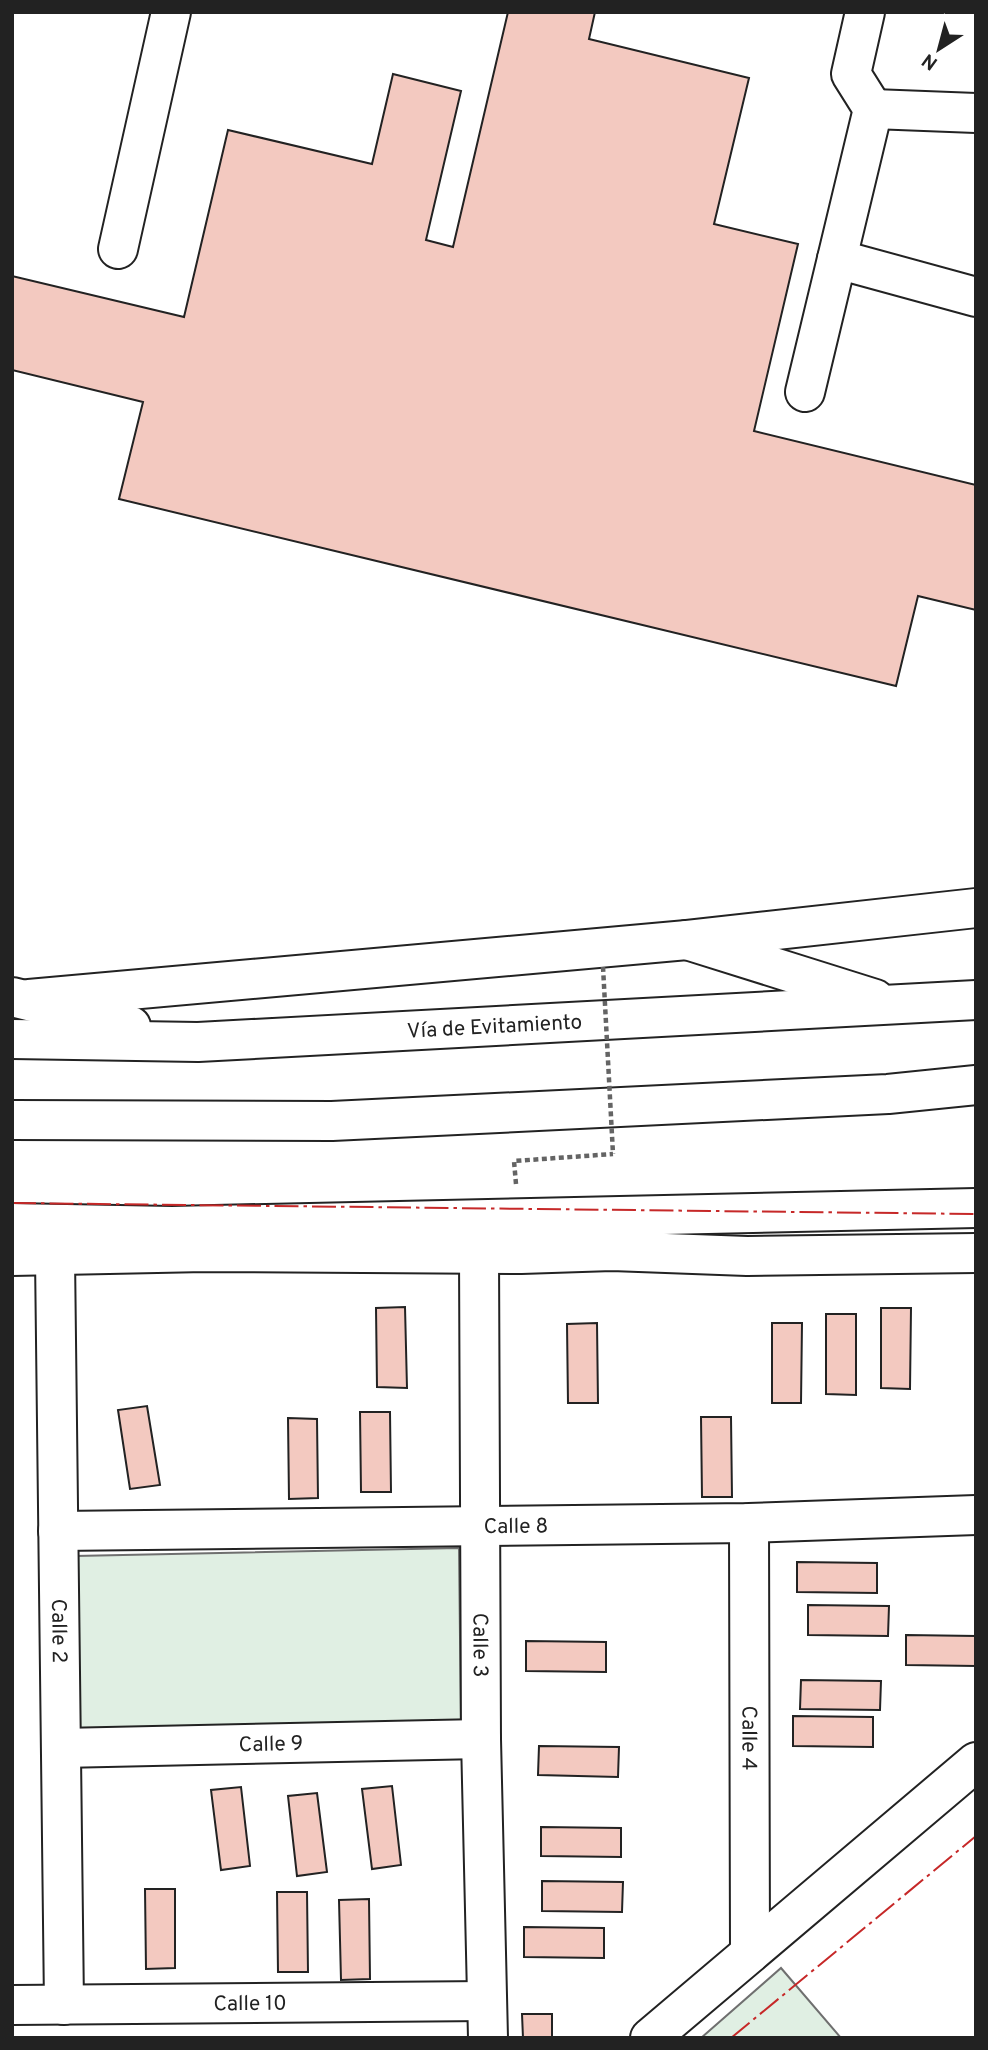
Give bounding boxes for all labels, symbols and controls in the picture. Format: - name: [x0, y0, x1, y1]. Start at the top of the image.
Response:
- north arrow: [904, 14, 974, 84]
- text: N: [918, 47, 943, 75]
- street label: Vía de Evitamiento: [406, 1009, 583, 1046]
- street label: Calle 8: [483, 1513, 549, 1541]
- street label: Calle 2: [44, 1598, 72, 1664]
- street label: Calle 3: [465, 1613, 493, 1677]
- street label: Calle 4: [734, 1705, 762, 1771]
- street label: Calle 9: [238, 1731, 304, 1759]
- street label: Calle 10: [213, 1991, 287, 2018]

